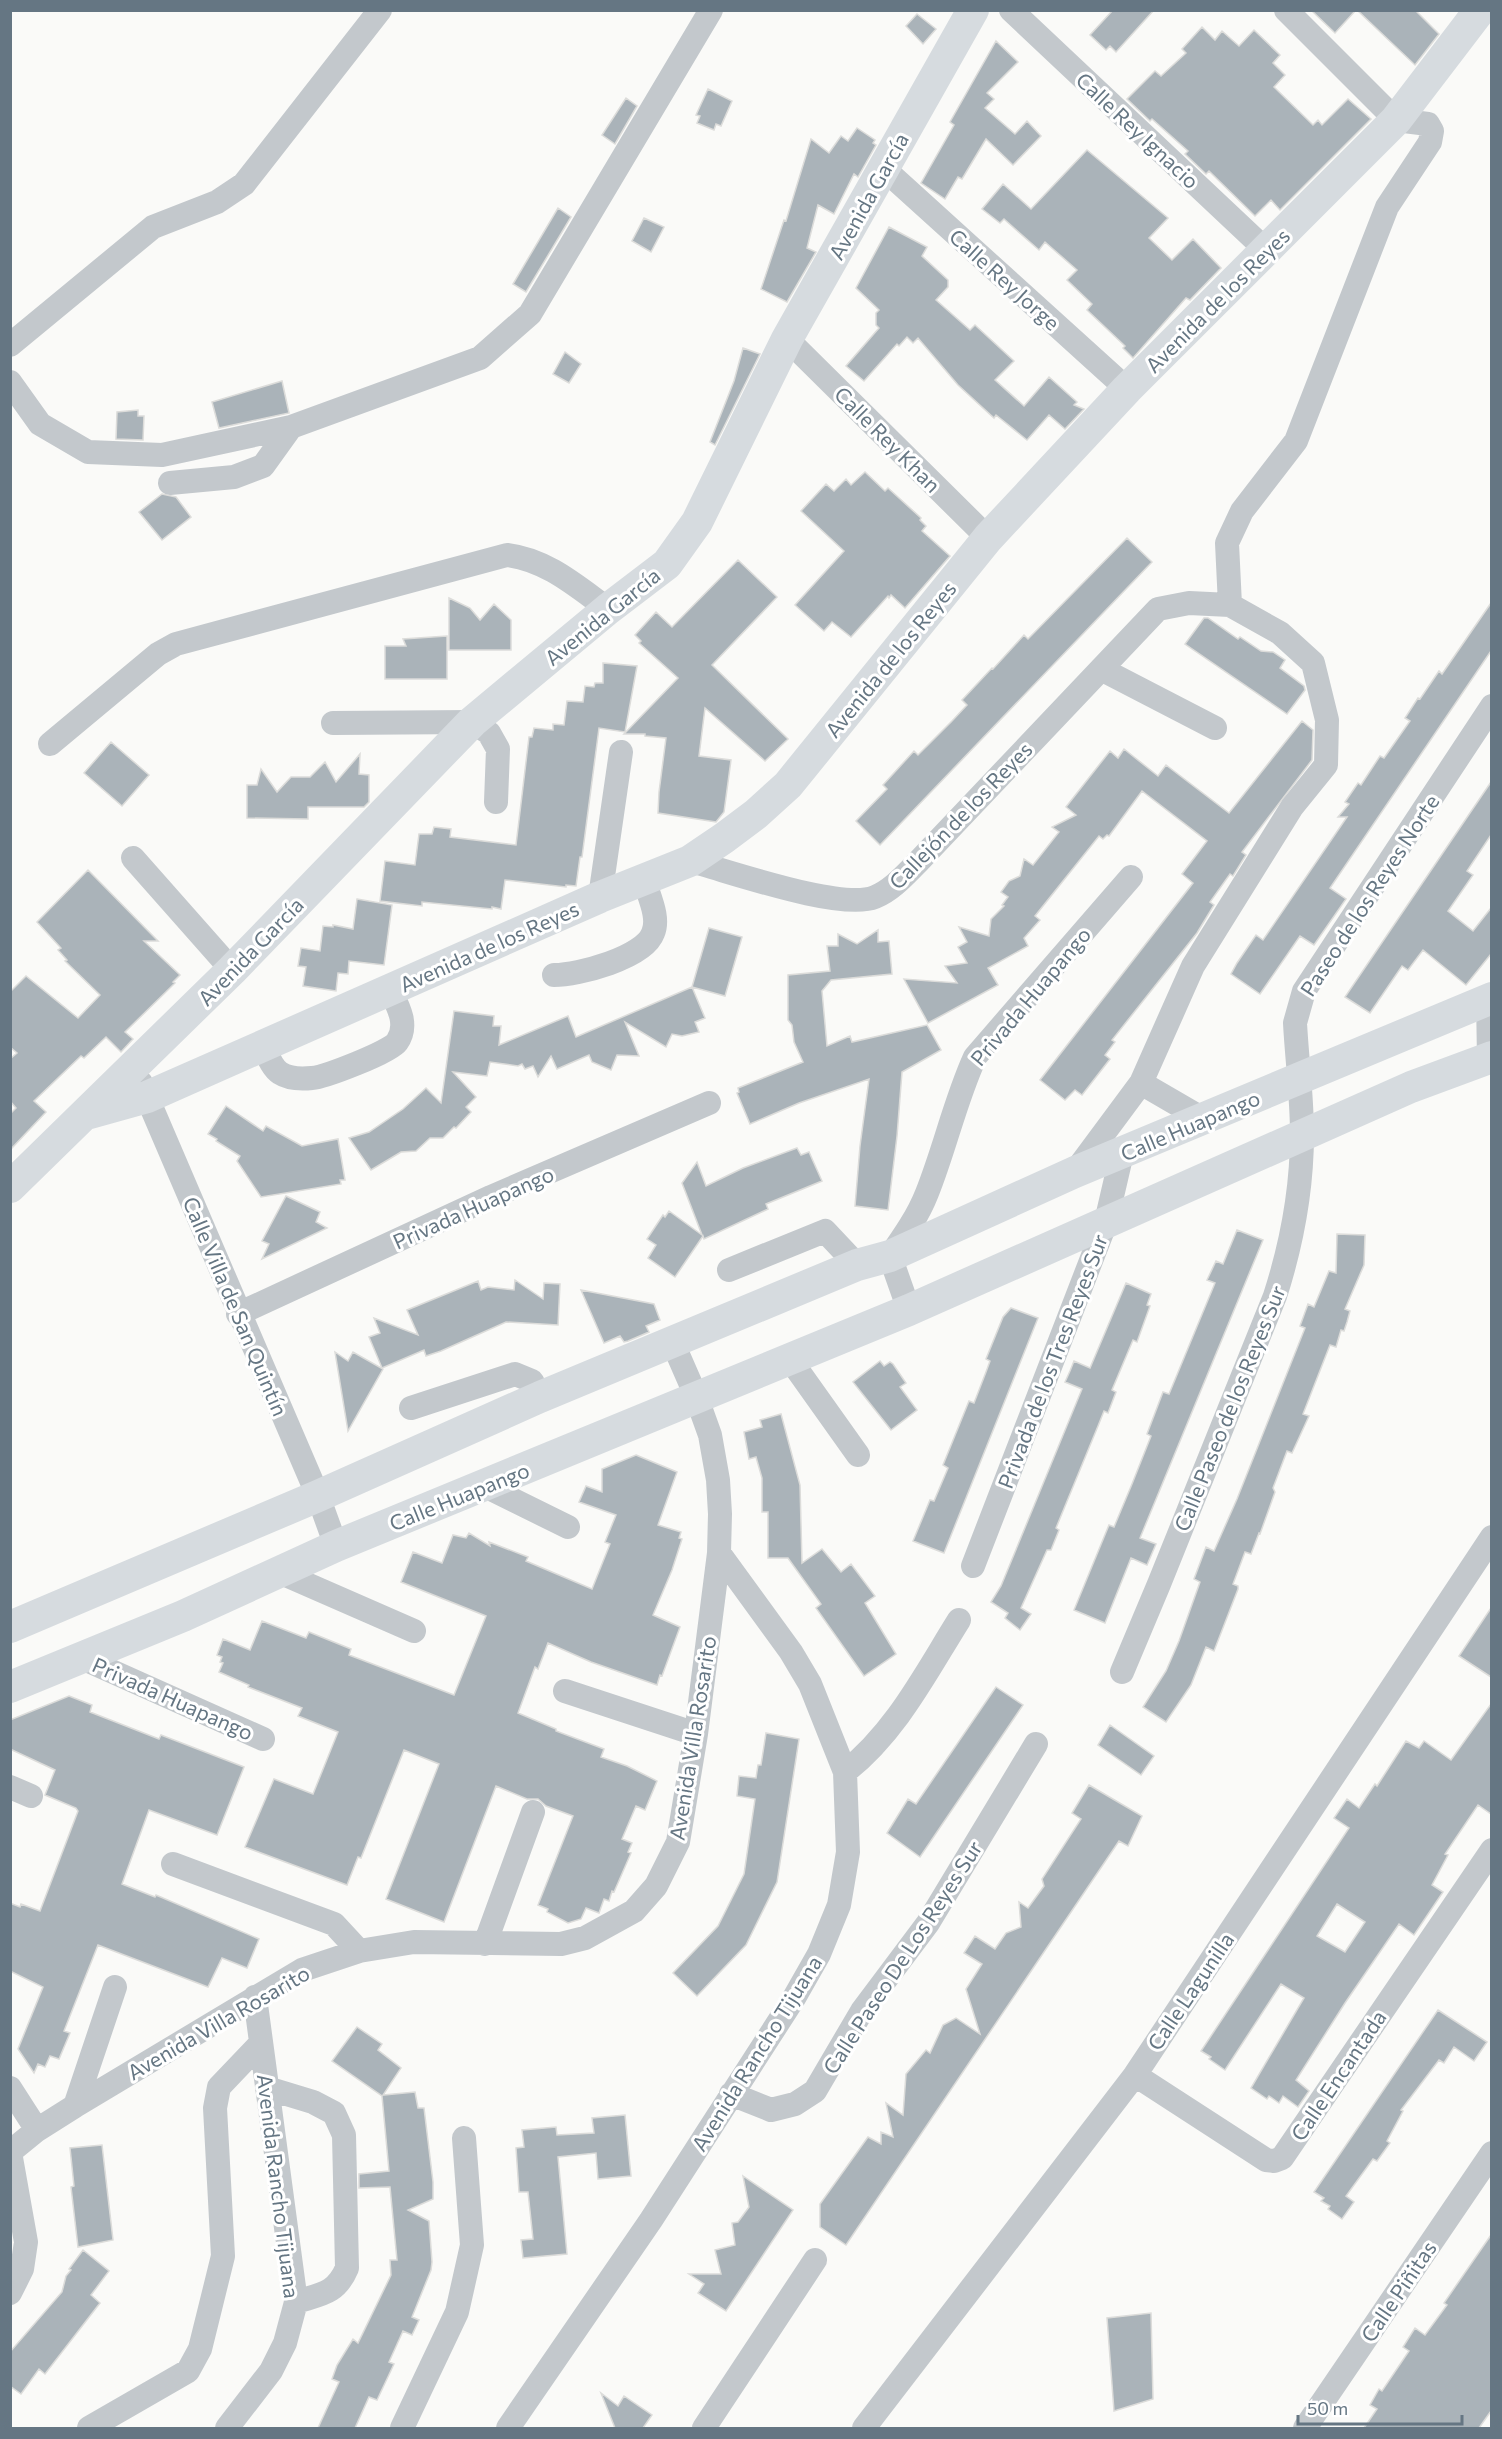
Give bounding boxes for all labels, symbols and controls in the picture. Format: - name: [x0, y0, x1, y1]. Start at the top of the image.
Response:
- street label: Calle Rey Ignacio: [1071, 67, 1205, 193]
- street label: Avenida García: [823, 128, 913, 264]
- street label: Calle Rey Jorge: [945, 223, 1065, 335]
- street label: Avenida de los Reyes: [1140, 223, 1294, 377]
- street label: Calle Rey Khan: [830, 381, 946, 497]
- street label: Avenida García: [539, 562, 665, 670]
- street label: Avenida de los Reyes: [819, 576, 961, 742]
- street label: Callejón de los Reyes: [883, 736, 1037, 894]
- street label: Paseo de los Reyes Norte: [1294, 789, 1444, 1001]
- street label: Avenida García: [192, 892, 308, 1010]
- street label: Avenida de los Reyes: [396, 895, 582, 997]
- street label: Privada Huapango: [965, 922, 1095, 1070]
- street label: Calle Huapango: [1117, 1084, 1263, 1166]
- street label: Privada Huapango: [389, 1160, 557, 1254]
- street label: Calle Villa de San Quintín: [178, 1193, 294, 1419]
- street label: Privada de los Tres Reyes Sur: [992, 1230, 1112, 1492]
- street label: Calle Paseo de los Reyes Sur: [1168, 1282, 1290, 1534]
- street label: Calle Huapango: [385, 1457, 533, 1535]
- street label: Avenida Villa Rosarito: [664, 1634, 720, 1842]
- street label: Privada Huapango: [89, 1651, 257, 1745]
- street label: Calle Paseo De Los Reyes Sur: [817, 1836, 987, 2078]
- street label: Calle Lagunilla: [1142, 1927, 1238, 2055]
- street label: Avenida Rancho Tijuana: [686, 1951, 826, 2155]
- street label: Avenida Villa Rosarito: [122, 1960, 314, 2084]
- street label: Calle Encantada: [1285, 2005, 1391, 2145]
- street label: Avenida Rancho Tijuana: [253, 2072, 305, 2300]
- street label: Calle Piñitas: [1355, 2236, 1441, 2346]
- scale bar: [1298, 2388, 1462, 2426]
- text: 50 m: [1307, 2397, 1348, 2419]

